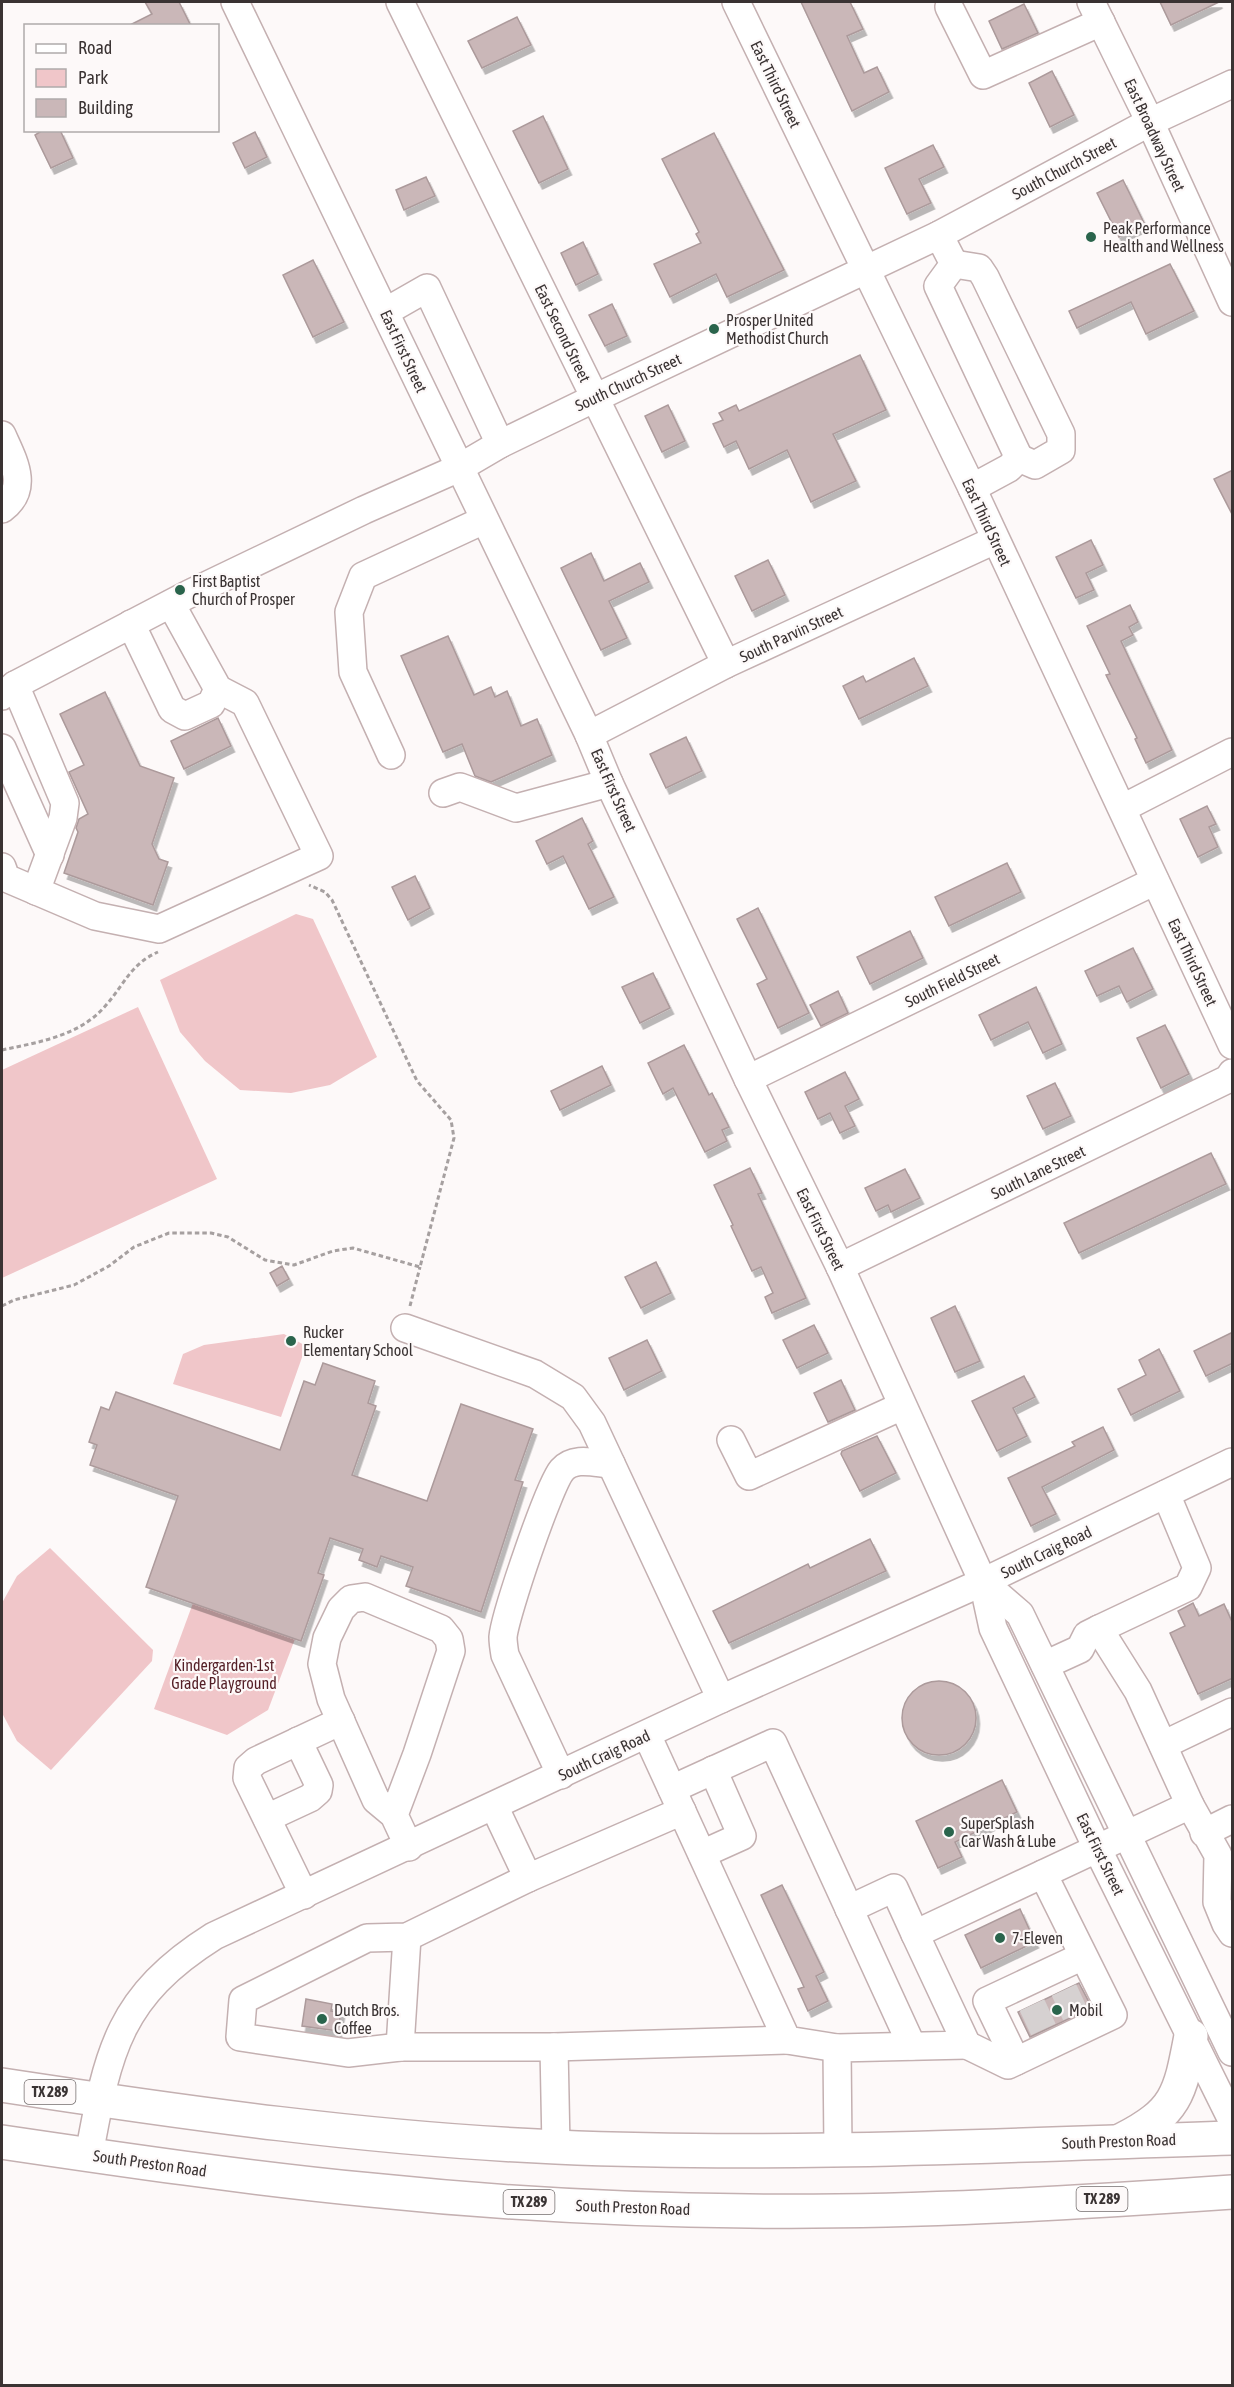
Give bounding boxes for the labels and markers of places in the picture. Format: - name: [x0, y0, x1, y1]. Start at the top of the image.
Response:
- place label: Peak Performance Health and Wellness: [1103, 219, 1224, 255]
- marker: Peak Performance Health and Wellness: [1084, 230, 1098, 244]
- place label: Prosper United Methodist Church: [726, 311, 829, 347]
- marker: Prosper United Methodist Church: [707, 322, 721, 336]
- place label: First Baptist Church of Prosper: [192, 572, 295, 609]
- marker: First Baptist Church of Prosper: [173, 583, 187, 597]
- place label: Rucker Elementary School: [303, 1323, 414, 1360]
- marker: Rucker Elementary School: [284, 1334, 298, 1348]
- place label: SuperSplash Car Wash & Lube: [961, 1814, 1056, 1850]
- marker: SuperSplash Car Wash & Lube: [942, 1825, 956, 1839]
- place label: 7-Eleven: [1012, 1929, 1063, 1947]
- marker: 7-Eleven: [993, 1931, 1007, 1945]
- place label: Dutch Bros. Coffee: [334, 2001, 399, 2037]
- place label: Mobil: [1069, 2001, 1104, 2019]
- marker: Mobil: [1050, 2003, 1064, 2017]
- marker: Dutch Bros. Coffee: [315, 2012, 329, 2026]

